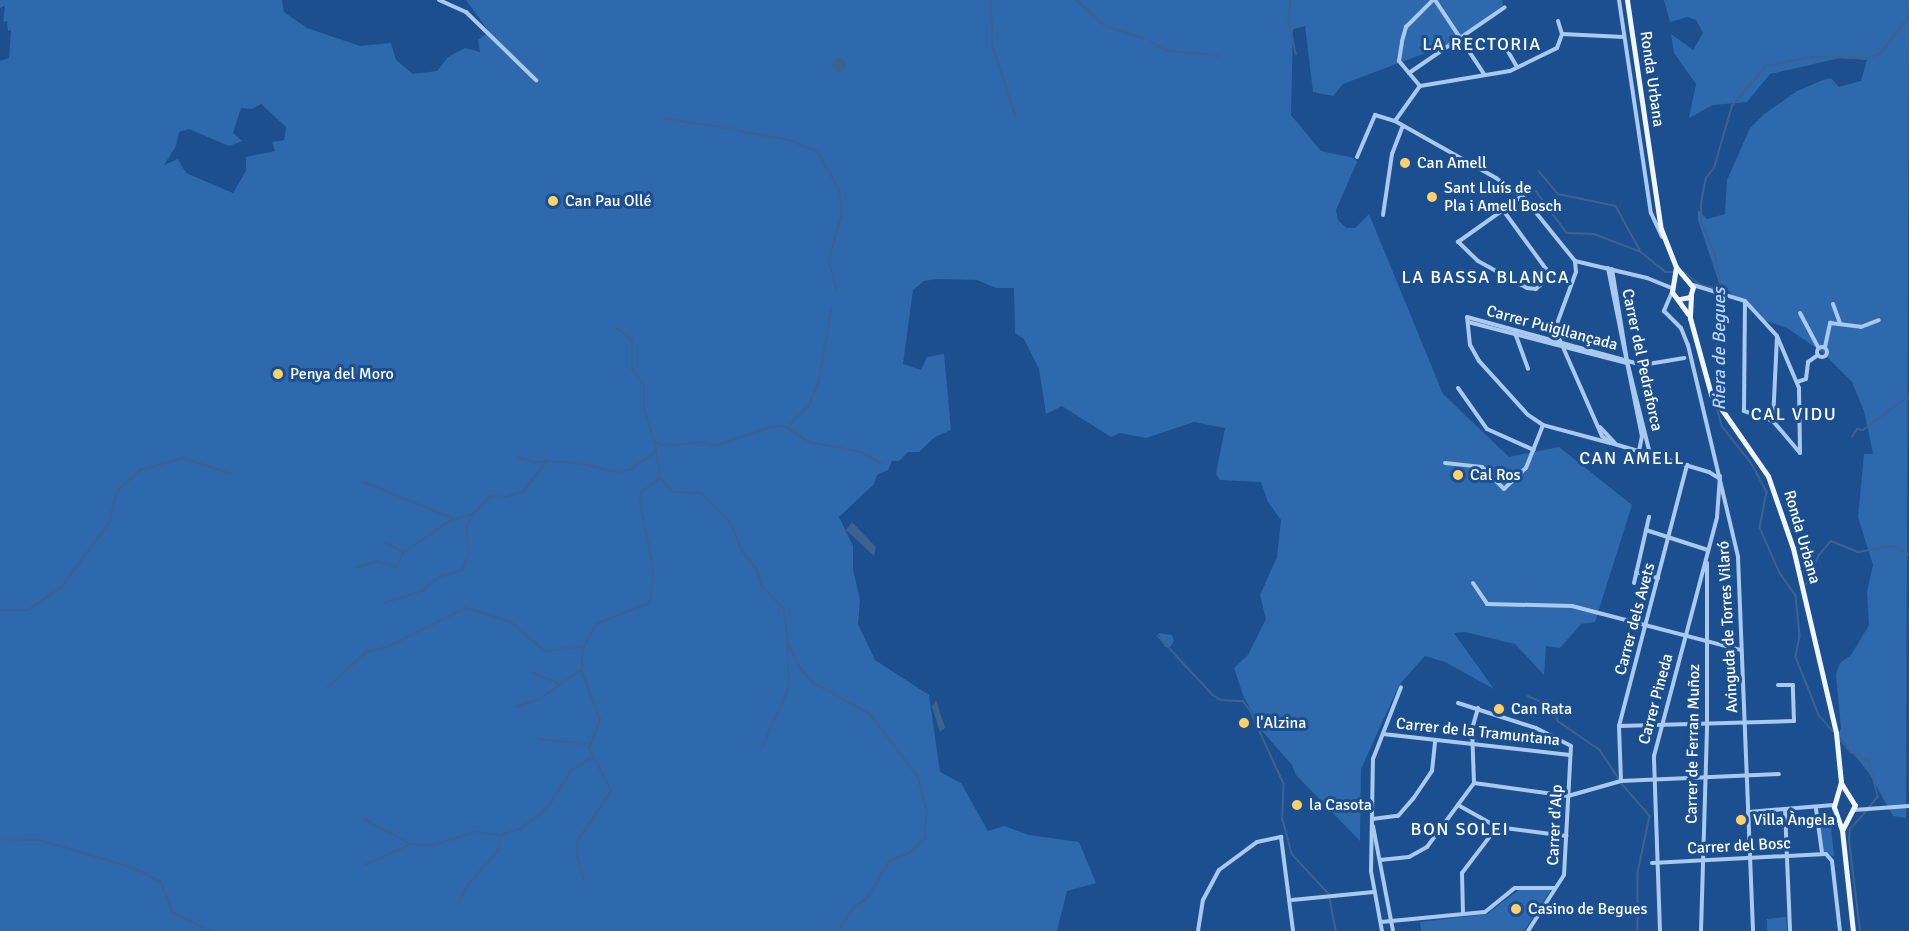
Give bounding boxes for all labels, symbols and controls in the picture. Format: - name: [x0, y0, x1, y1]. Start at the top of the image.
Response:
- street label: Ronda Urbana: [1636, 30, 1668, 128]
- district label: LA RECTORIA: [1422, 33, 1542, 55]
- place label: Can Amell: [1417, 153, 1487, 173]
- marker: Can Amell: [1398, 156, 1412, 170]
- place label: Sant Lluís de Pla i Amell Bosch: [1444, 178, 1562, 216]
- marker: Sant Lluís de Pla i Amell Bosch: [1425, 190, 1439, 204]
- place label: Can Pau Ollé: [565, 191, 652, 211]
- marker: Can Pau Ollé: [546, 194, 560, 208]
- district label: LA BASSA BLANCA: [1402, 266, 1570, 288]
- street label: Carrer del Pedraforca: [1618, 287, 1666, 433]
- water label: Riera de Begues: [1708, 288, 1730, 410]
- street label: Carrer Puigllançada: [1484, 301, 1620, 355]
- place label: Penya del Moro: [290, 364, 394, 384]
- marker: Penya del Moro: [271, 367, 285, 381]
- district label: CAL VIDU: [1751, 403, 1837, 425]
- district label: CAN AMELL: [1579, 447, 1685, 469]
- place label: Cal Ros: [1470, 465, 1521, 485]
- marker: Cal Ros: [1451, 468, 1465, 482]
- street label: Ronda Urbana: [1779, 488, 1825, 586]
- street label: Avinguda de Torres Vilaró: [1714, 541, 1742, 713]
- street label: Carrer dels Avets: [1611, 561, 1659, 677]
- street label: Carrer Pineda: [1635, 651, 1677, 747]
- street label: Carrer de Ferran Muñoz: [1682, 664, 1704, 824]
- place label: Can Rata: [1511, 699, 1572, 719]
- marker: Can Rata: [1492, 702, 1506, 716]
- place label: l'Alzina: [1256, 713, 1306, 733]
- street label: Carrer de la Tramuntana: [1395, 714, 1561, 750]
- marker: l'Alzina: [1237, 716, 1251, 730]
- street label: Carrer d'Alp: [1543, 784, 1567, 866]
- place label: la Casota: [1309, 795, 1372, 815]
- marker: la Casota: [1290, 798, 1304, 812]
- place label: Villa Àngela: [1753, 810, 1835, 830]
- marker: Villa Àngela: [1734, 813, 1748, 827]
- district label: BON SOLEI: [1411, 818, 1509, 840]
- street label: Carrer del Bosc: [1687, 834, 1791, 858]
- place label: Casino de Begues: [1528, 899, 1647, 919]
- marker: Casino de Begues: [1509, 902, 1523, 916]

